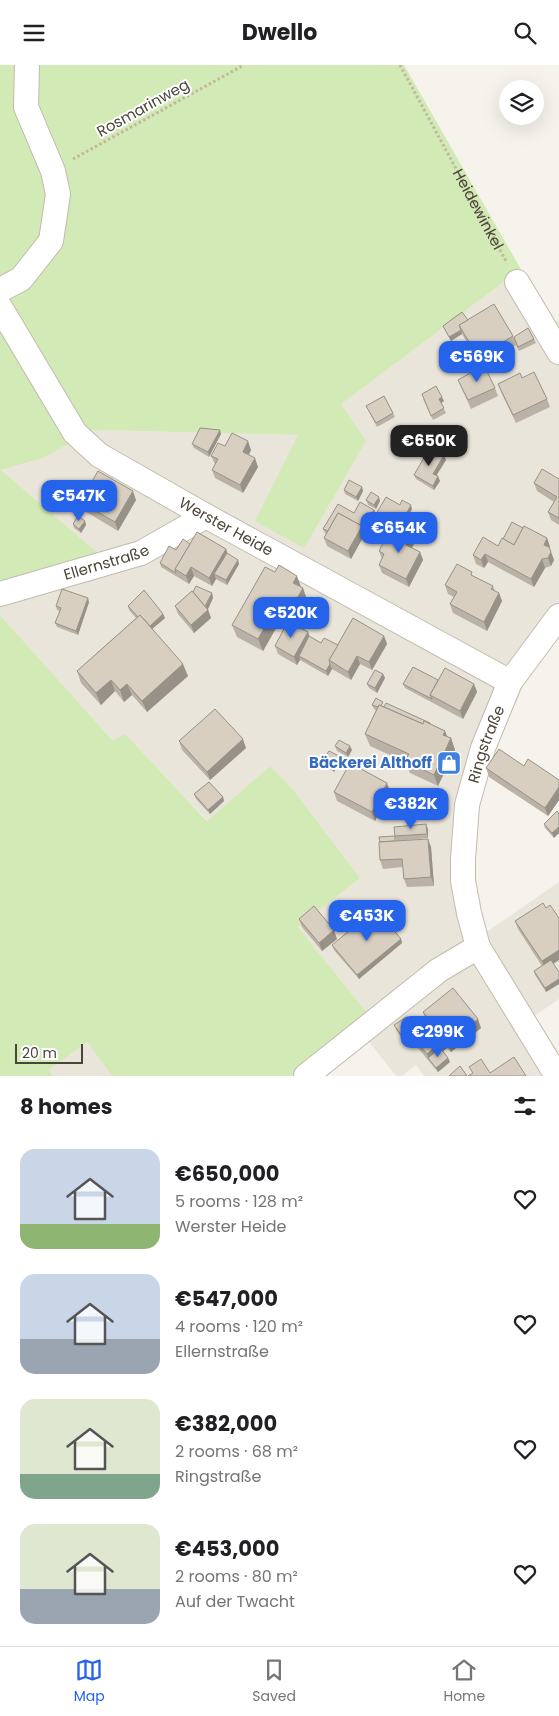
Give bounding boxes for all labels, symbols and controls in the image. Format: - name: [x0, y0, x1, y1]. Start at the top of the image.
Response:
- text: Dwello: [242, 17, 317, 48]
- icon: menu: [20, 19, 48, 47]
- icon: search: [511, 19, 539, 47]
- street label: Rosmarinweg: [93, 73, 193, 142]
- map controls: [499, 80, 544, 125]
- button: layers: [499, 80, 544, 125]
- street label: Heidewinkel: [448, 165, 509, 253]
- pin: €569K: [442, 341, 512, 383]
- text: €569K: [450, 345, 504, 368]
- pin: €650K: [394, 425, 464, 467]
- text: €650K: [402, 429, 456, 452]
- pin: €547K: [44, 479, 114, 522]
- text: €547K: [52, 484, 106, 507]
- street label: Werster Heide: [175, 492, 277, 561]
- pin: €654K: [364, 511, 434, 554]
- text: €654K: [371, 516, 427, 539]
- street label: Ellernstraße: [61, 539, 153, 585]
- pin: €520K: [256, 597, 326, 639]
- text: €520K: [264, 601, 318, 624]
- street label: Ringstraße: [463, 702, 509, 785]
- shop icon: Bäckerei Althoff: [436, 750, 462, 776]
- place label: Bäckerei Althoff: [309, 752, 433, 773]
- pin: €382K: [376, 787, 446, 830]
- text: €382K: [384, 792, 438, 815]
- pin: €453K: [332, 899, 402, 942]
- text: €453K: [340, 904, 394, 927]
- pin: €299K: [403, 1015, 473, 1058]
- text: €299K: [412, 1020, 464, 1043]
- scale bar: [15, 1041, 82, 1064]
- text: 20 m: [22, 1043, 57, 1063]
- text: 8 homes: [20, 1092, 112, 1121]
- icon: filters: [511, 1092, 539, 1120]
- text: €650,000: [175, 1159, 280, 1188]
- icon: home: [60, 1169, 120, 1229]
- icon: heart: [511, 1185, 539, 1213]
- text: 5 rooms · 128 m²: [175, 1190, 303, 1213]
- text: Werster Heide: [175, 1215, 287, 1238]
- text: €547,000: [175, 1284, 278, 1313]
- icon: home: [60, 1294, 120, 1354]
- icon: heart: [511, 1310, 539, 1338]
- text: 4 rooms · 120 m²: [175, 1315, 303, 1338]
- text: Ellernstraße: [175, 1340, 269, 1363]
- text: €382,000: [175, 1409, 277, 1438]
- icon: home: [60, 1419, 120, 1479]
- icon: heart: [511, 1435, 539, 1463]
- text: 2 rooms · 68 m²: [175, 1440, 298, 1463]
- text: Ringstraße: [175, 1465, 262, 1488]
- text: €453,000: [175, 1534, 279, 1563]
- icon: home: [60, 1544, 120, 1604]
- icon: heart: [511, 1560, 539, 1588]
- text: 2 rooms · 80 m²: [175, 1565, 298, 1588]
- text: Auf der Twacht: [175, 1590, 295, 1613]
- tab: Map: [74, 1656, 105, 1707]
- tab: Saved: [252, 1656, 296, 1707]
- tab: Home: [443, 1656, 485, 1707]

